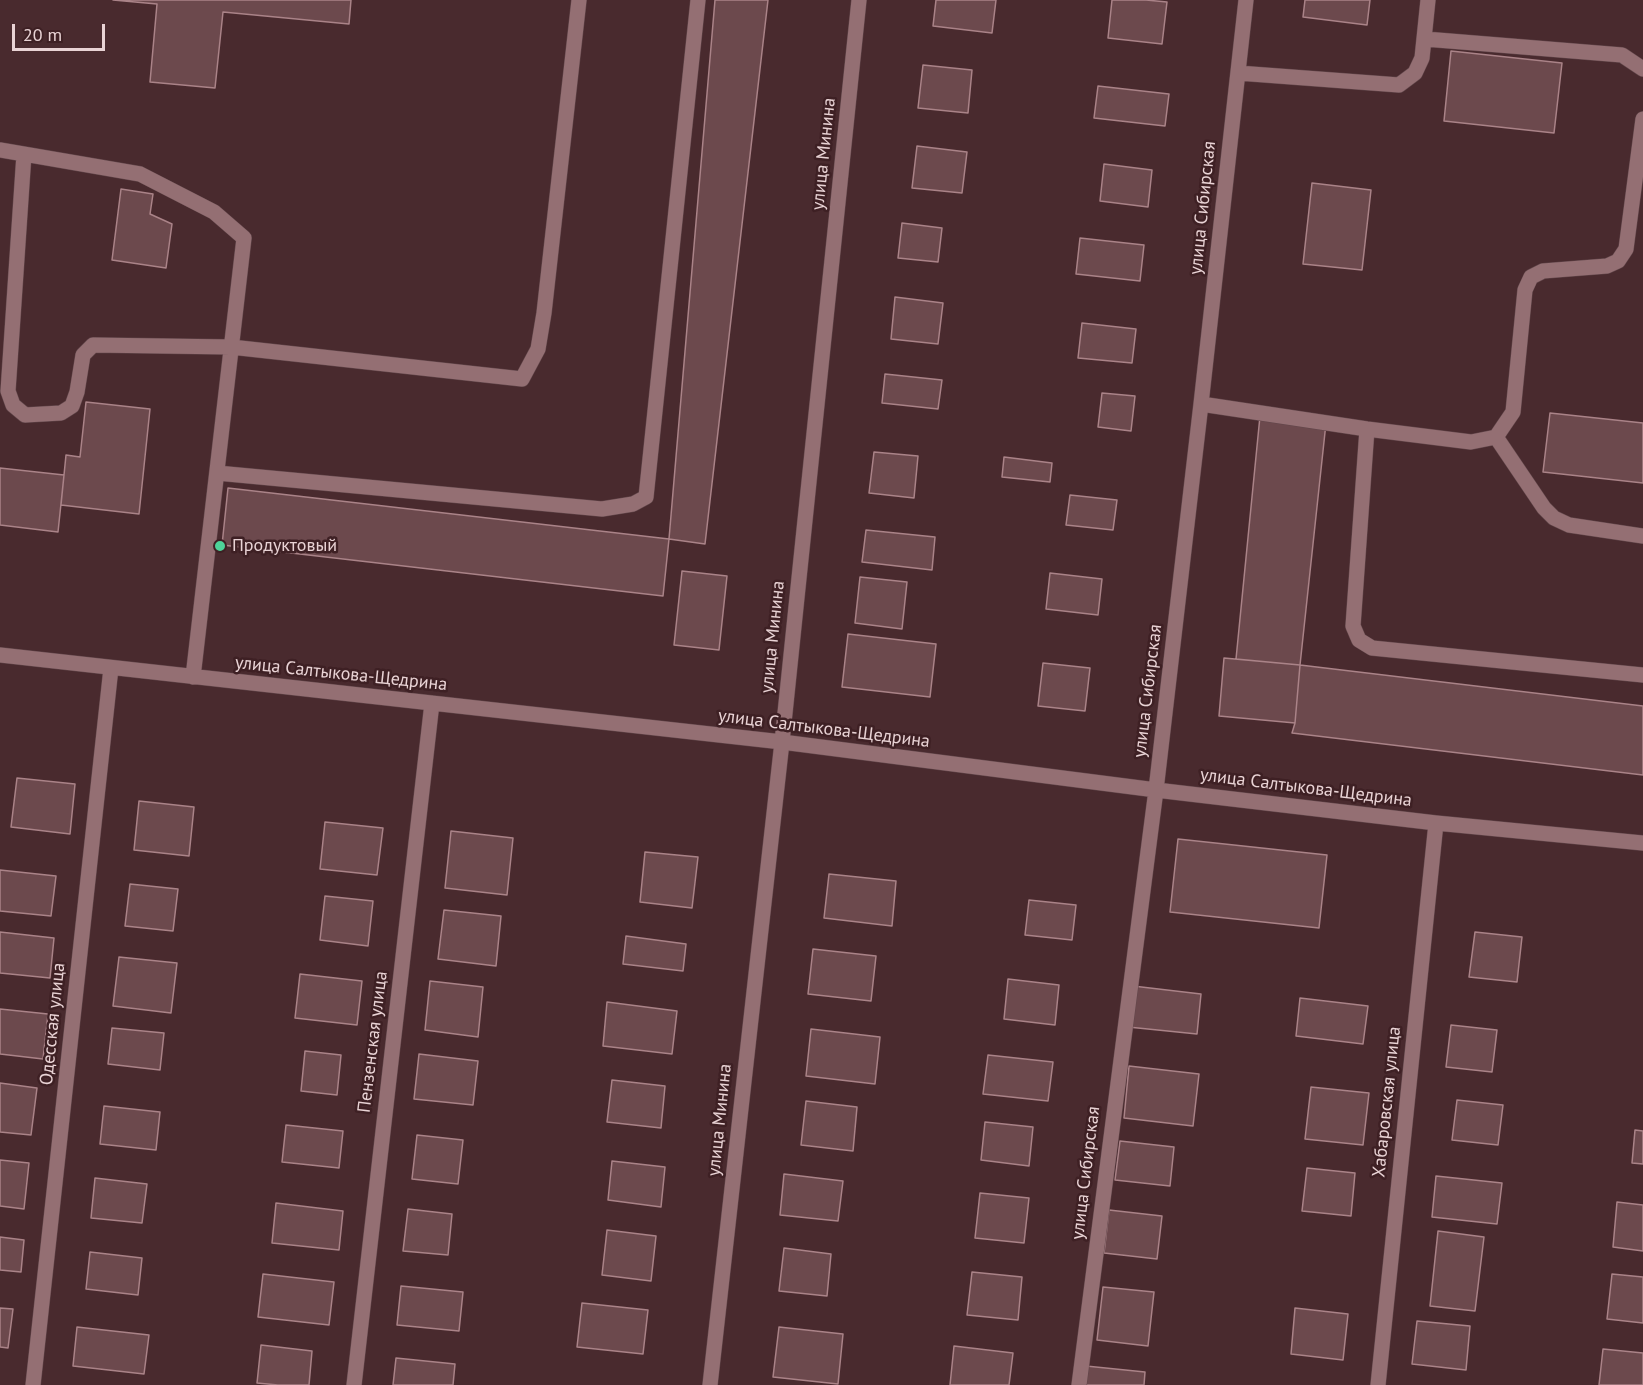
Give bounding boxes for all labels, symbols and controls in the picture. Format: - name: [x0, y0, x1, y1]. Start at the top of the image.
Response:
- scale bar: [15, 12, 108, 50]
- text: 20 m: [23, 23, 62, 46]
- street label: улица Минина: [807, 97, 841, 211]
- street label: улица Сибирская: [1185, 140, 1221, 276]
- place label: Продуктовый: [232, 535, 337, 557]
- marker: Продуктовый: [213, 539, 227, 553]
- street label: улица Минина: [756, 580, 790, 694]
- street label: улица Сибирская: [1129, 623, 1167, 759]
- street label: улица Салтыкова-Щедрина: [234, 652, 448, 696]
- street label: улица Салтыкова-Щедрина: [717, 705, 931, 753]
- street label: улица Салтыкова-Щедрина: [1199, 764, 1413, 812]
- street label: Одесская улица: [36, 962, 70, 1086]
- street label: Пензенская улица: [354, 970, 392, 1114]
- street label: Хабаровская улица: [1368, 1025, 1406, 1179]
- street label: улица Минина: [703, 1063, 737, 1177]
- street label: улица Сибирская: [1067, 1105, 1105, 1241]

